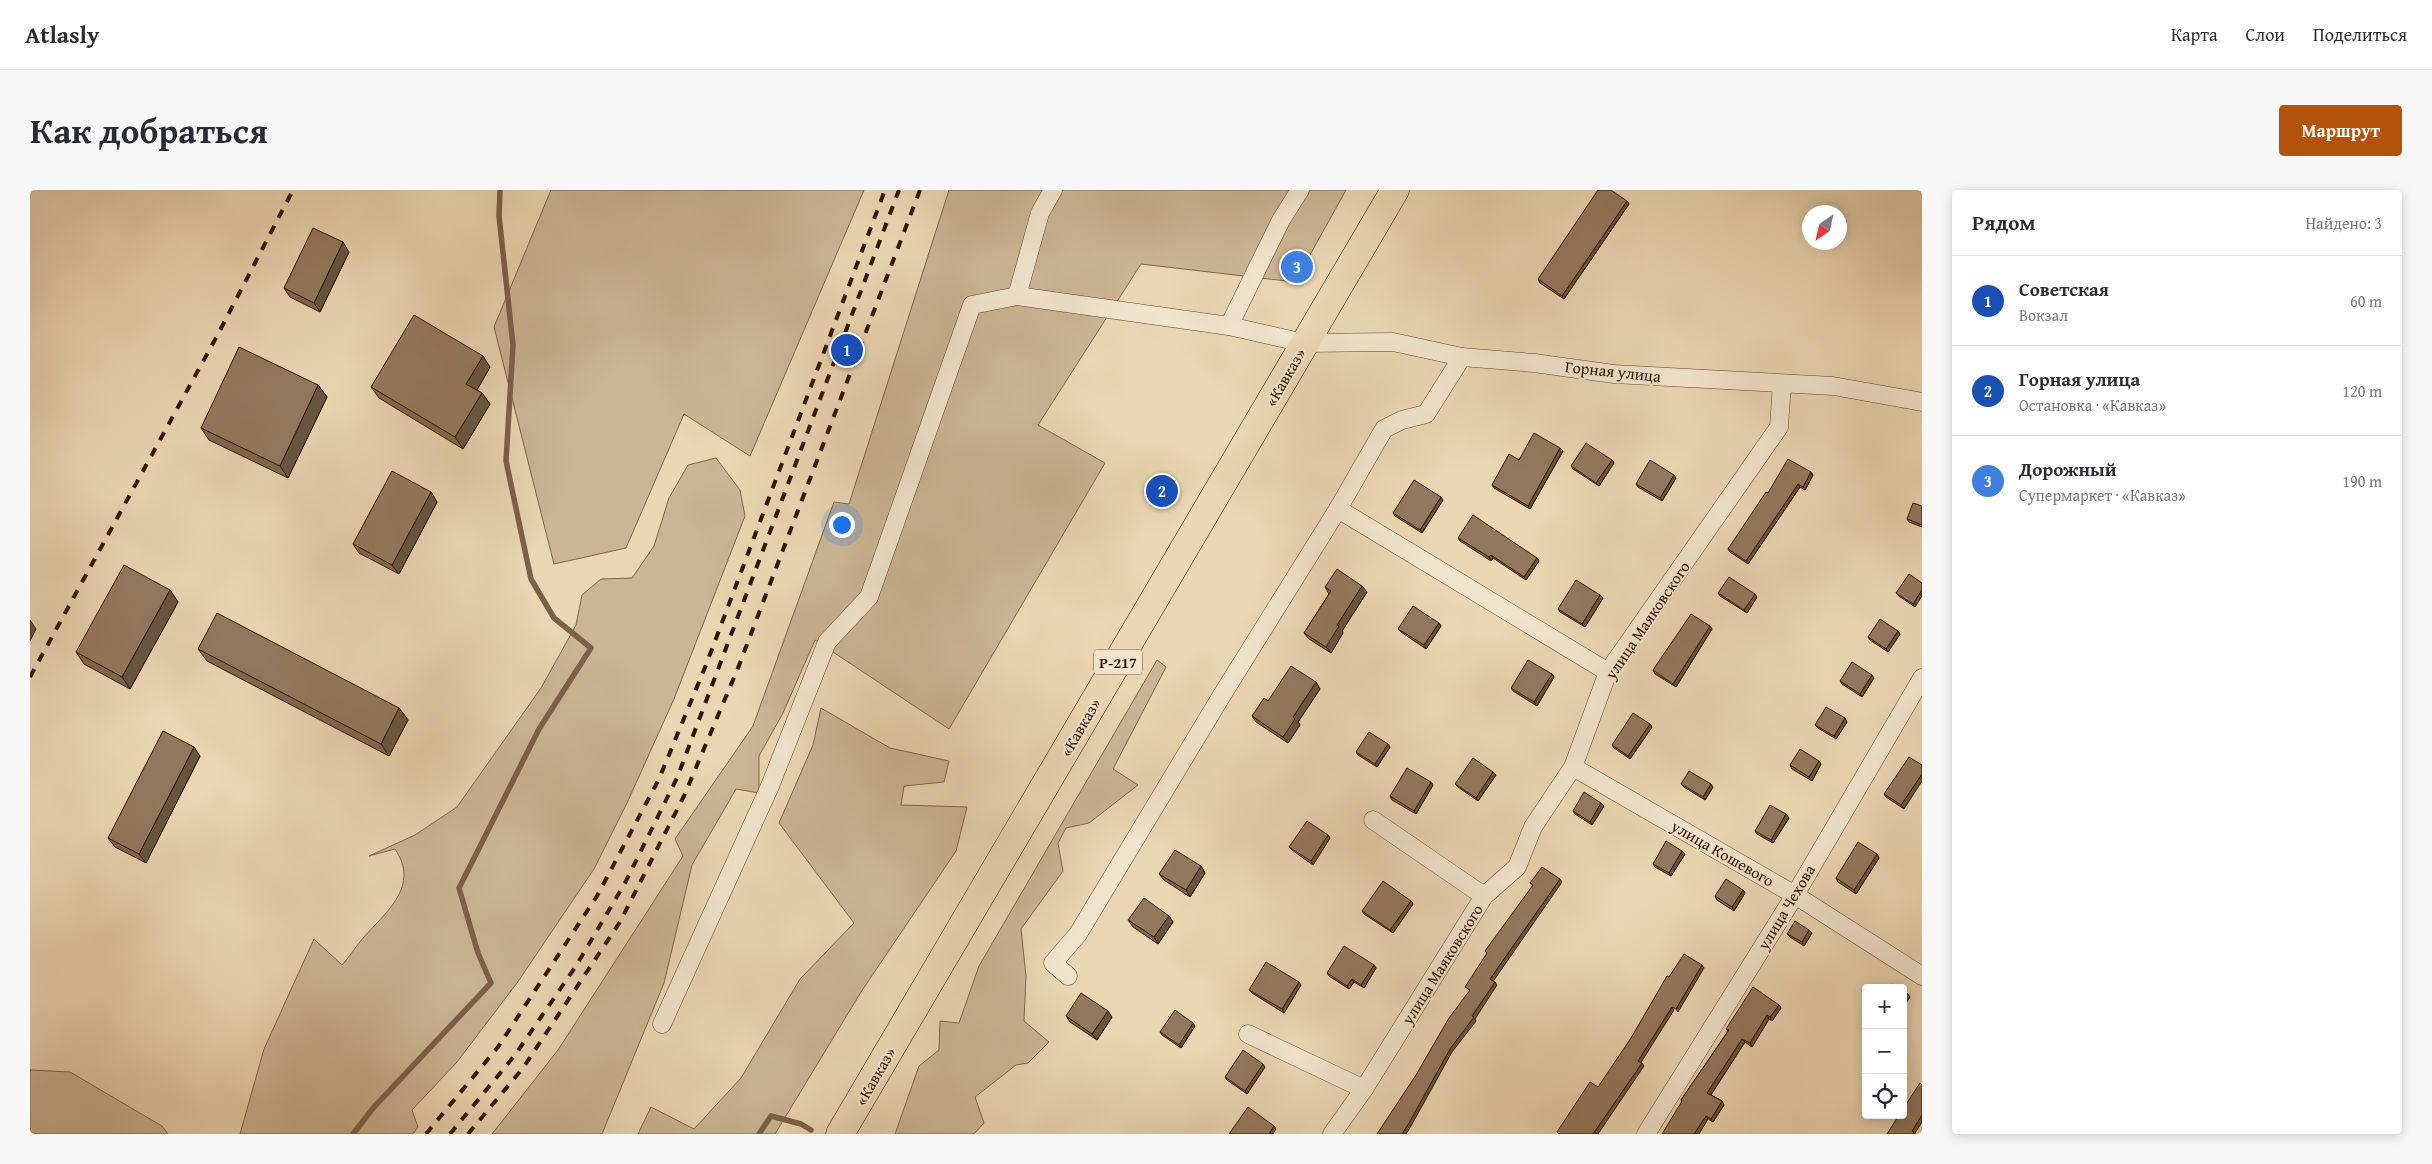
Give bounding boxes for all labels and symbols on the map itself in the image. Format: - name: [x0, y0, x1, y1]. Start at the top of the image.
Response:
- north arrow: [1802, 205, 1847, 250]
- pin: 3: [1281, 248, 1313, 286]
- pin: 1: [831, 331, 863, 369]
- street label: «Кавказ»: [1259, 343, 1311, 411]
- street label: Горная улица: [1564, 354, 1663, 388]
- pin: 2: [1146, 472, 1178, 510]
- your location: [829, 512, 855, 538]
- street label: улица Маяковского: [1598, 556, 1696, 685]
- road number: Р-217: [1094, 650, 1142, 674]
- street label: «Кавказ»: [1054, 693, 1106, 761]
- street label: улица Кошевого: [1666, 813, 1779, 892]
- street label: улица Чехова: [1751, 859, 1821, 955]
- street label: улица Маяковского: [1395, 899, 1489, 1030]
- street label: «Кавказ»: [849, 1042, 901, 1110]

